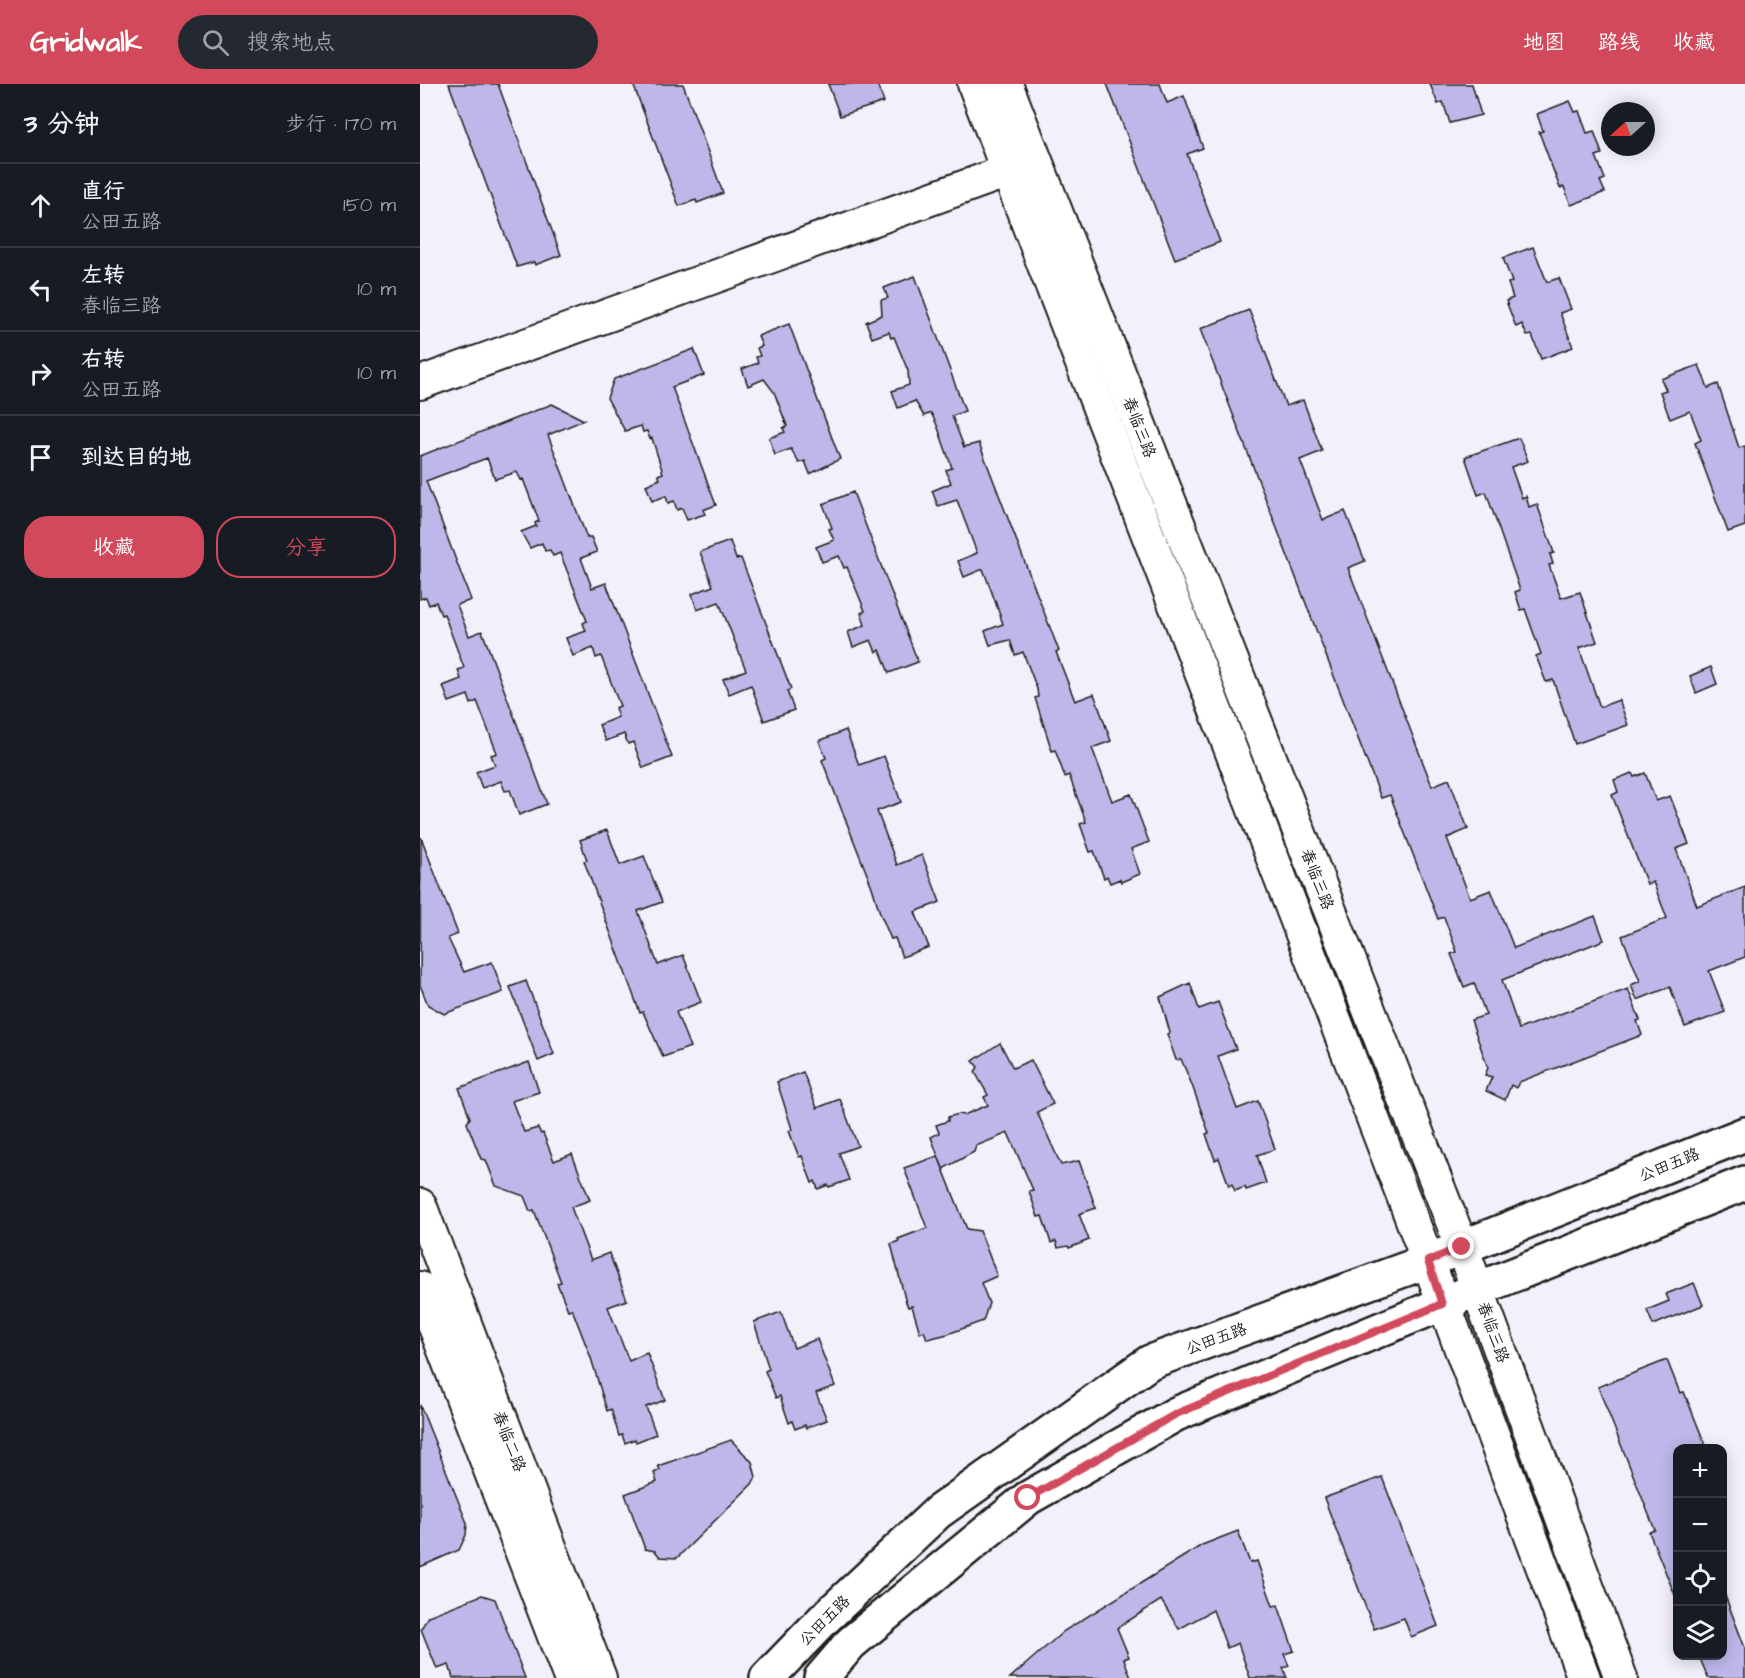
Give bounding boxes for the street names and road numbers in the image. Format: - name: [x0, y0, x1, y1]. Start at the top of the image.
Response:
- street label: 春临三路: [1117, 394, 1161, 461]
- street label: 春临三路: [1295, 846, 1339, 913]
- street label: 公田五路: [1636, 1143, 1703, 1187]
- street label: 春临三路: [1472, 1299, 1514, 1366]
- street label: 公田五路: [1183, 1318, 1250, 1360]
- street label: 春临二路: [487, 1408, 531, 1475]
- street label: 公田五路: [794, 1590, 855, 1651]

